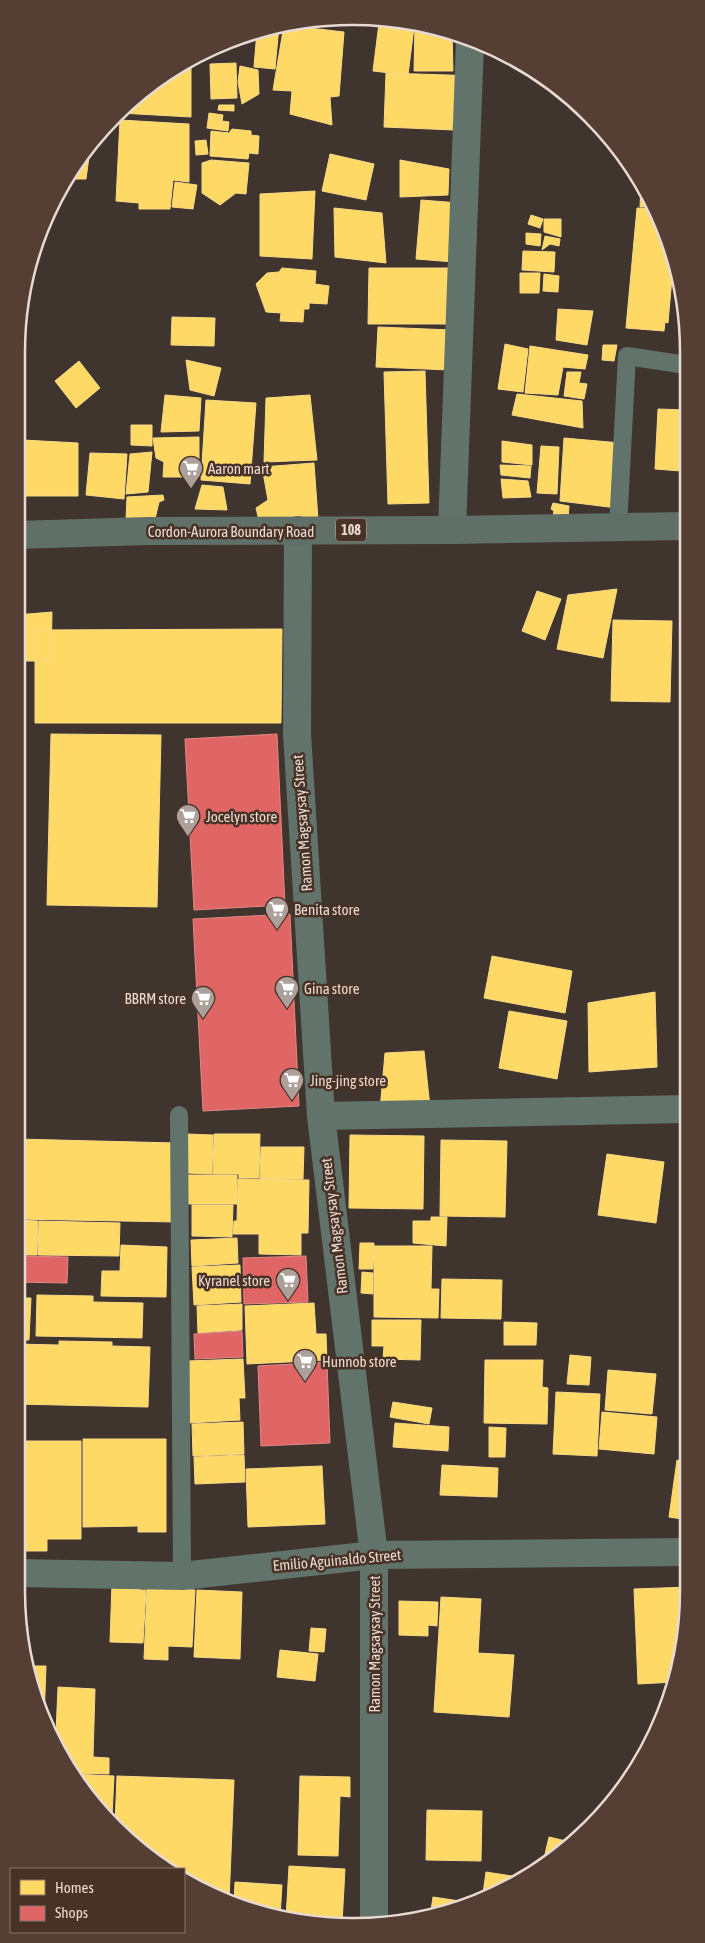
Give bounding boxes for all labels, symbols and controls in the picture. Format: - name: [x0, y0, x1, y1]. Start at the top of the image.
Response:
- supermarket icon: Aaron mart: [178, 455, 204, 489]
- place label: Aaron mart: [208, 460, 270, 477]
- road number: 108: [336, 518, 366, 542]
- street label: Cordon-Aurora Boundary Road: [148, 523, 314, 540]
- street label: Ramon Magsaysay Street: [289, 754, 315, 892]
- supermarket icon: Jocelyn store: [175, 803, 201, 837]
- place label: Jocelyn store: [206, 808, 277, 825]
- supermarket icon: Benita store: [264, 896, 290, 930]
- place label: Benita store: [294, 901, 360, 918]
- supermarket icon: Gina store: [274, 975, 300, 1009]
- place label: Gina store: [304, 980, 360, 997]
- supermarket icon: BBRM store: [190, 985, 216, 1019]
- place label: BBRM store: [124, 990, 186, 1007]
- supermarket icon: Jing-jing store: [279, 1067, 305, 1101]
- place label: Jing-jing store: [310, 1072, 386, 1089]
- street label: Ramon Magsaysay Street: [317, 1157, 351, 1295]
- supermarket icon: Kyranel store: [275, 1267, 301, 1301]
- place label: Kyranel store: [198, 1272, 270, 1289]
- supermarket icon: Hunnob store: [292, 1348, 318, 1382]
- place label: Hunnob store: [322, 1353, 397, 1370]
- street label: Emilio Aguinaldo Street: [272, 1546, 402, 1574]
- street label: Ramon Magsaysay Street: [366, 1576, 383, 1713]
- legend: [10, 1868, 185, 1933]
- text: Homes: [55, 1879, 94, 1896]
- text: Shops: [55, 1904, 88, 1921]

